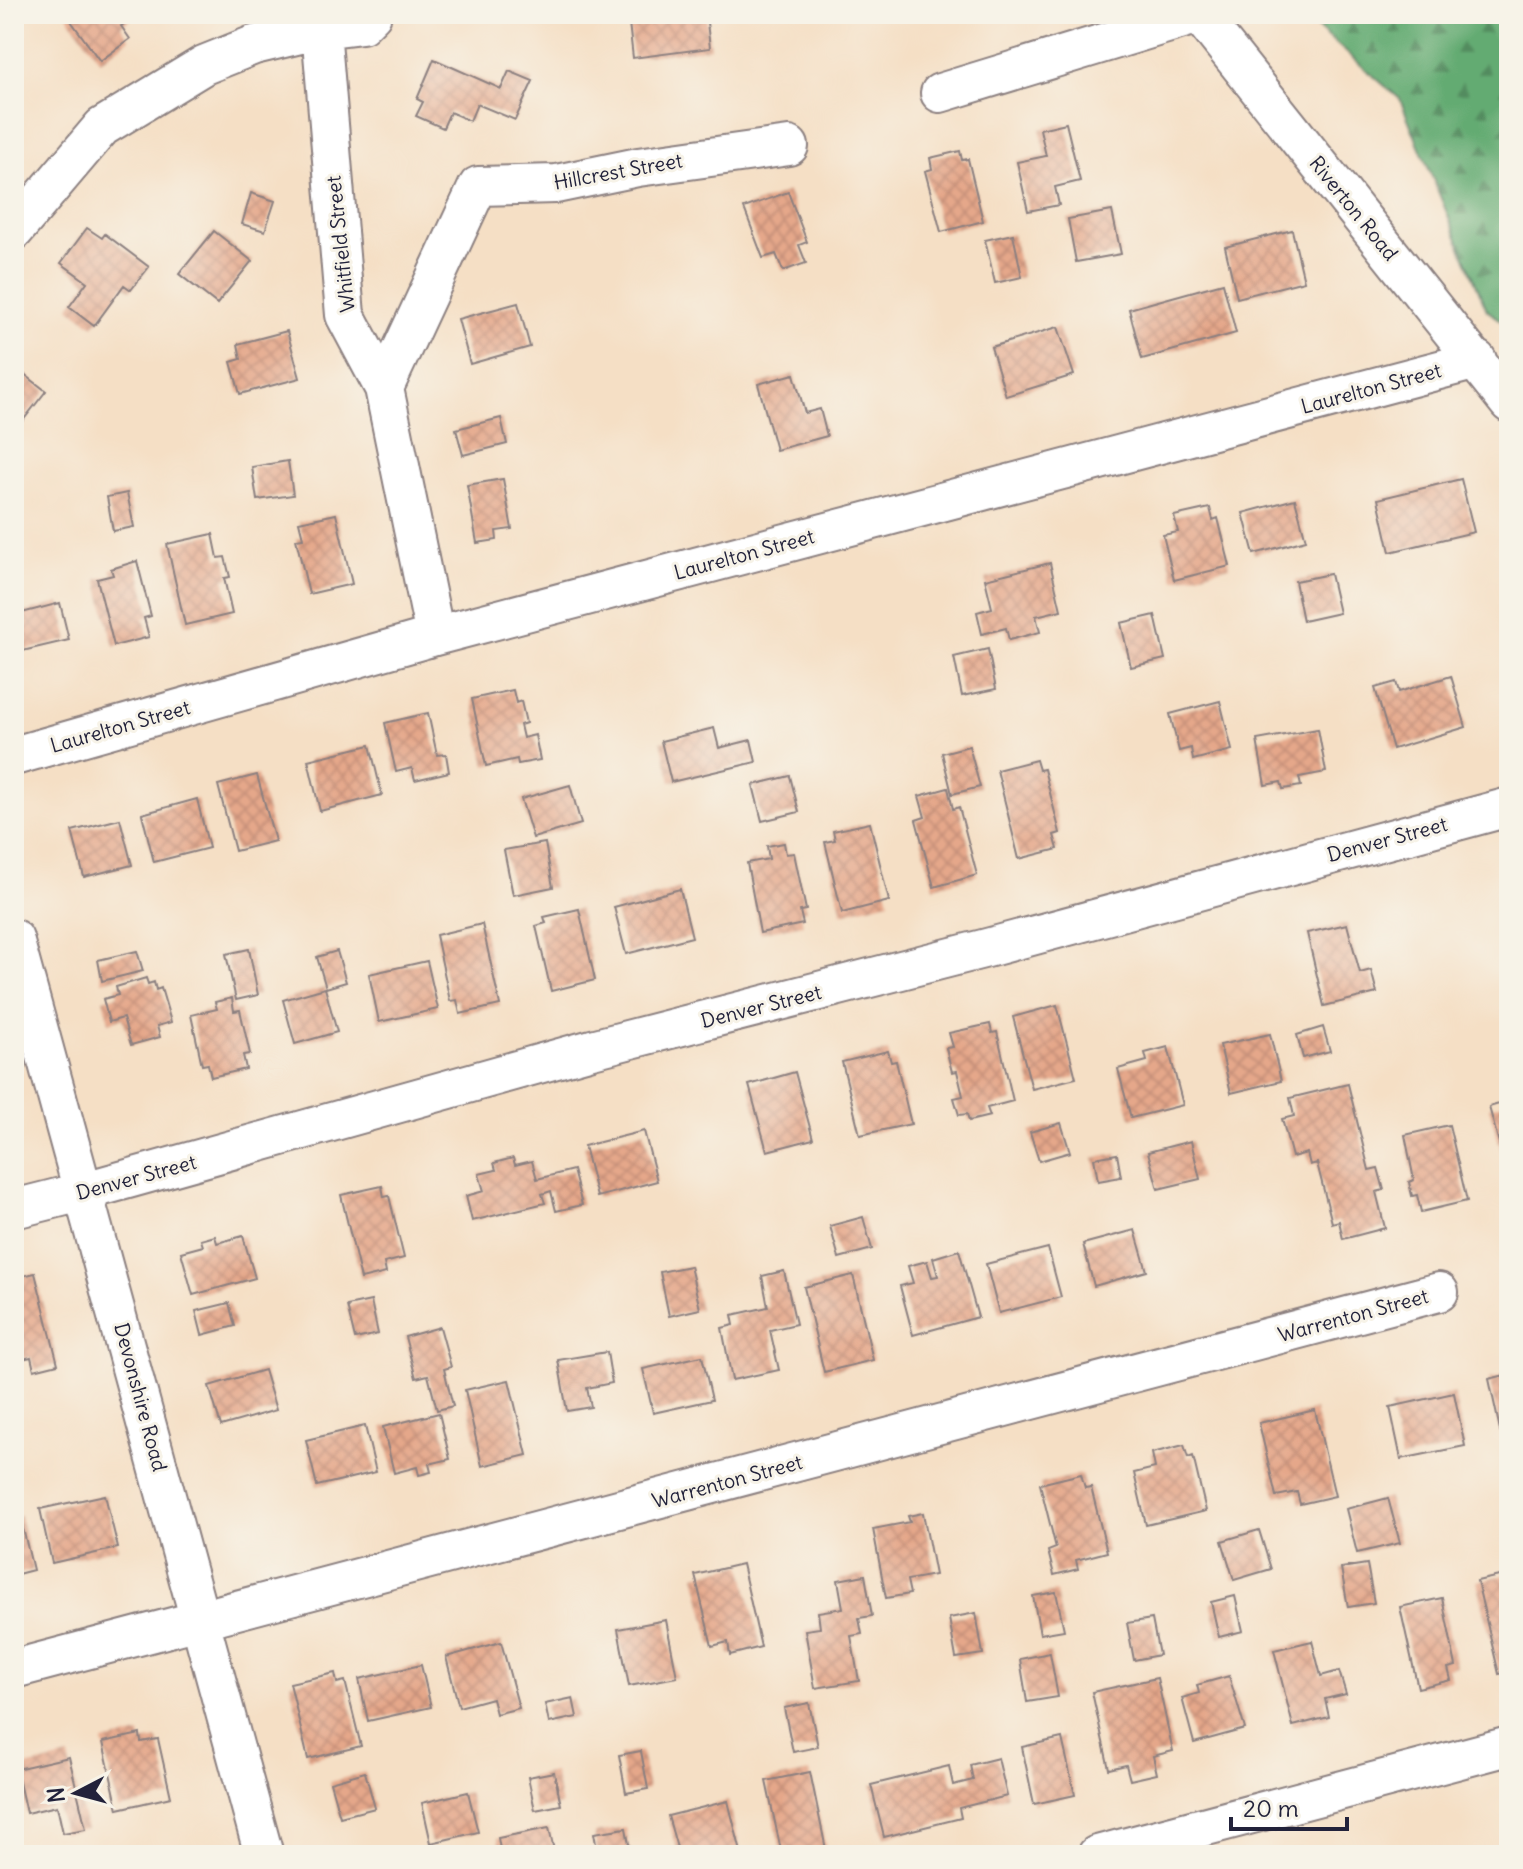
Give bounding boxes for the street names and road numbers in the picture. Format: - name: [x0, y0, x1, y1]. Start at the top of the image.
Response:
- street label: Hillcrest Street: [552, 147, 685, 195]
- street label: Riverton Road: [1304, 151, 1404, 265]
- street label: Whitfield Street: [320, 174, 360, 313]
- street label: Laurelton Street: [1298, 357, 1444, 419]
- street label: Laurelton Street: [671, 523, 817, 585]
- street label: Laurelton Street: [47, 694, 193, 758]
- street label: Denver Street: [1324, 811, 1450, 867]
- street label: Denver Street: [698, 979, 824, 1033]
- street label: Denver Street: [73, 1149, 199, 1205]
- street label: Warrenton Street: [1275, 1283, 1431, 1347]
- street label: Devonshire Road: [109, 1320, 173, 1474]
- street label: Warrenton Street: [649, 1449, 805, 1513]

